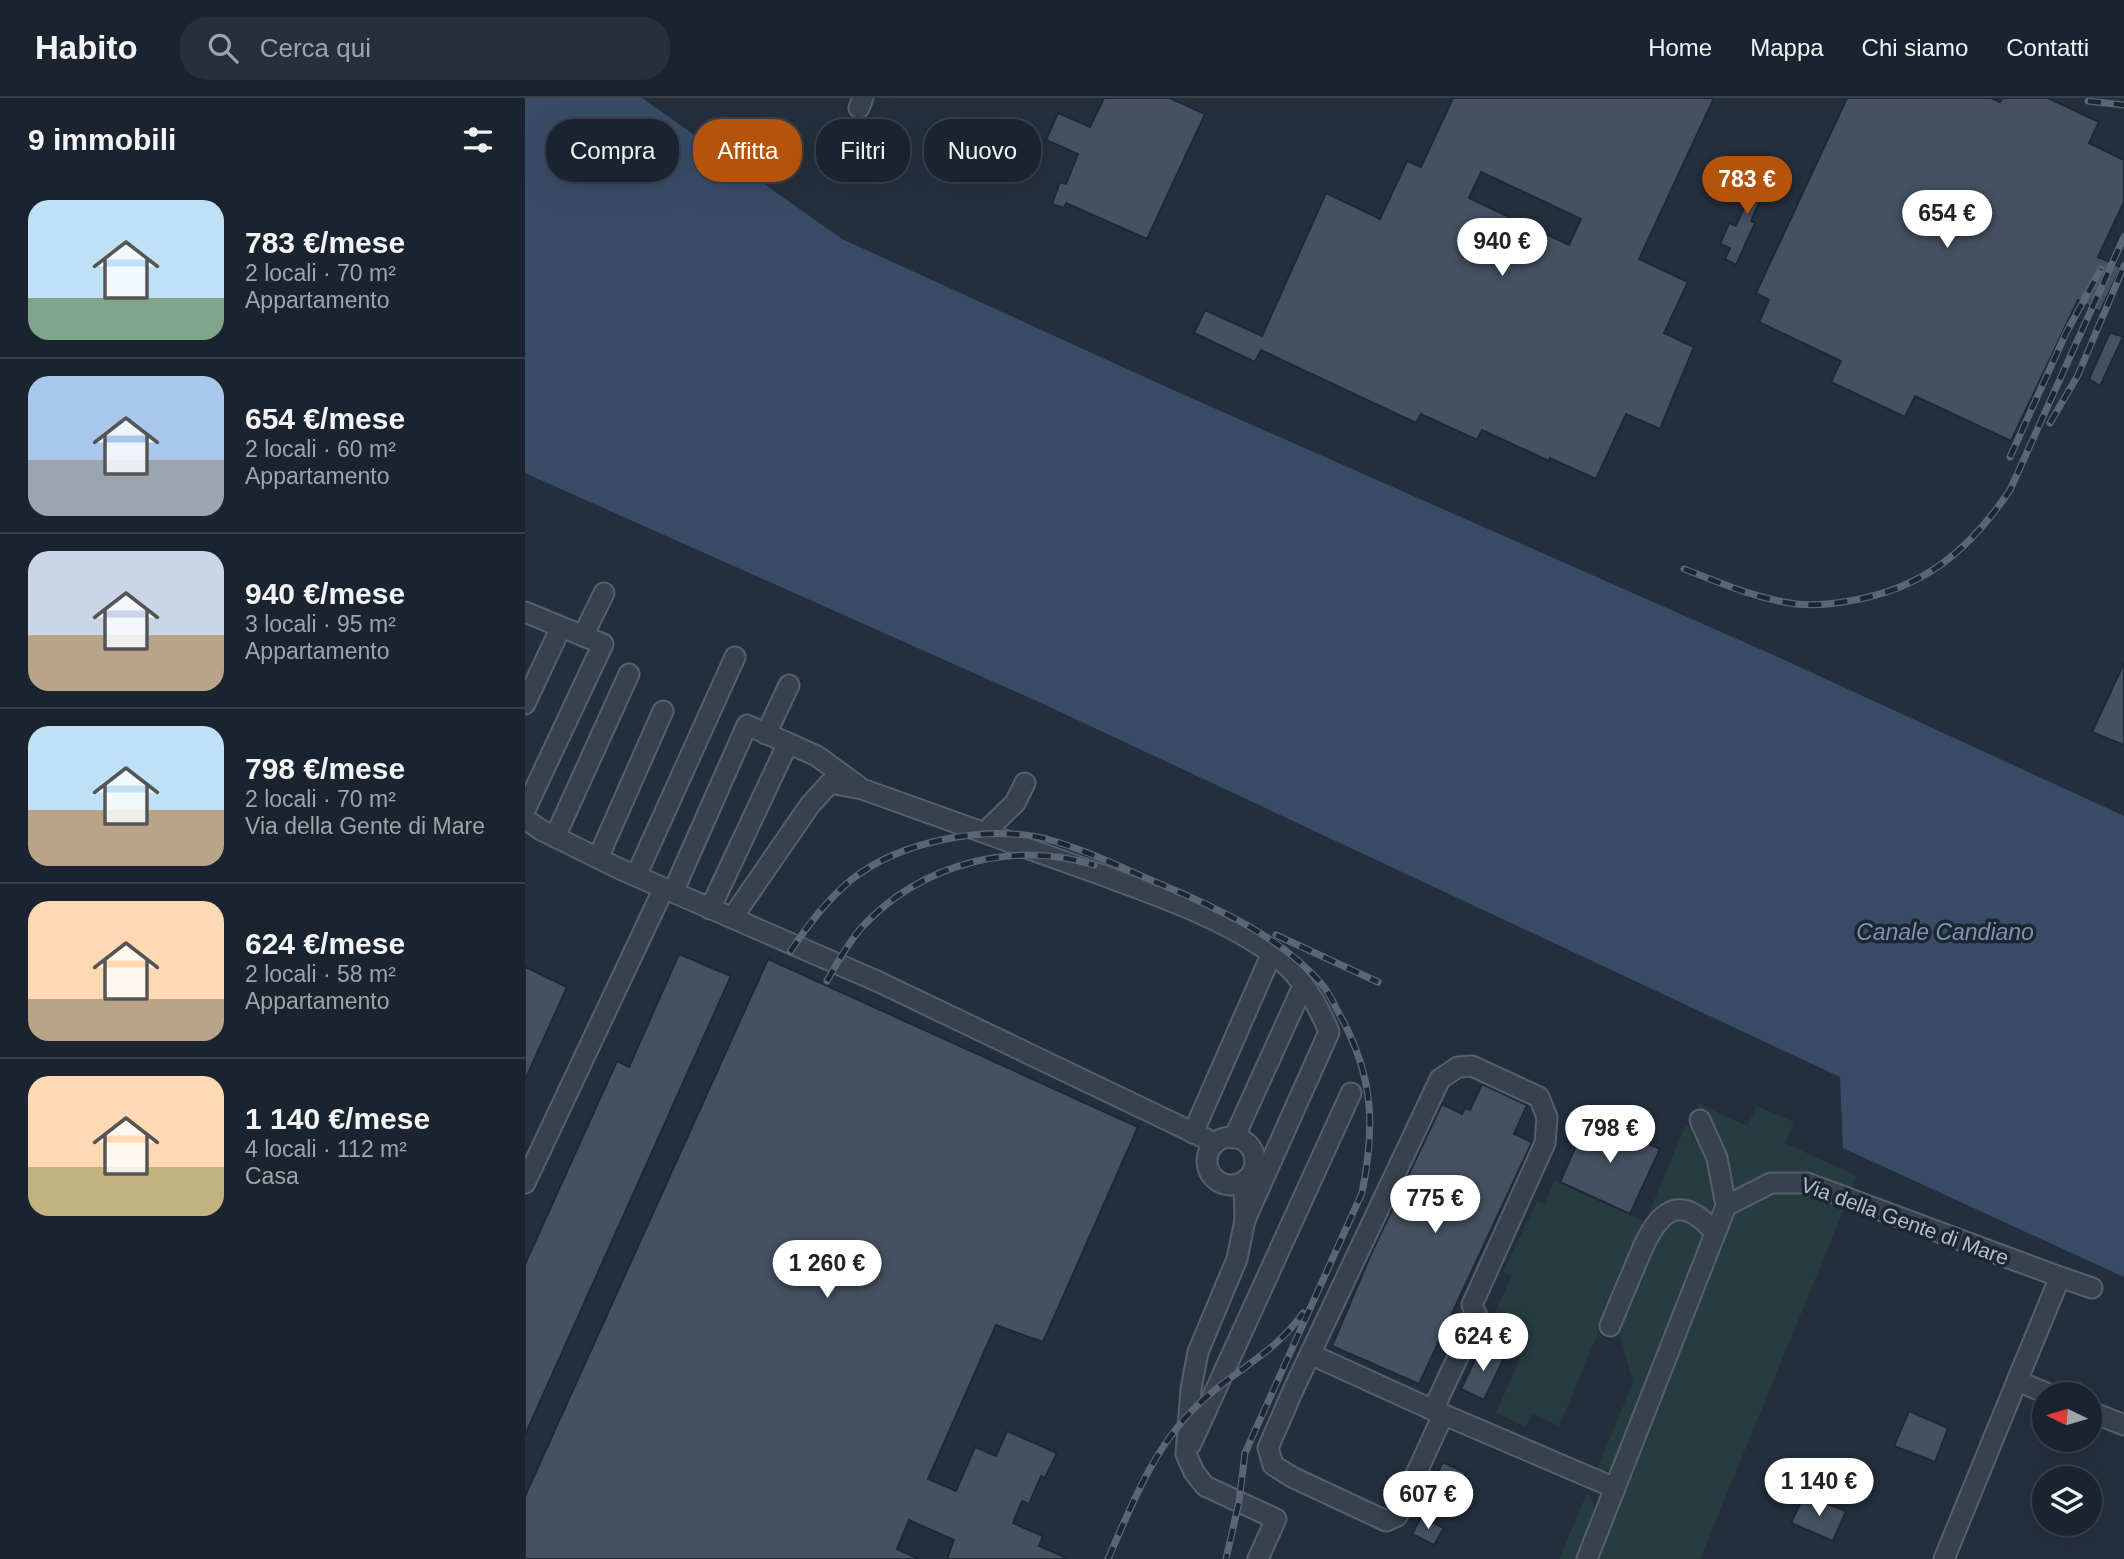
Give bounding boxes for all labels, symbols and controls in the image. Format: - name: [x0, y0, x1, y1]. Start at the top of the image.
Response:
- search box: [180, 17, 670, 80]
- text: Habito: [35, 29, 138, 66]
- icon: search: [204, 29, 242, 67]
- text: Cerca qui: [260, 33, 371, 63]
- text: Home: [1648, 34, 1712, 61]
- text: Mappa: [1750, 34, 1824, 61]
- text: Chi siamo: [1862, 34, 1968, 61]
- text: Contatti: [2006, 34, 2089, 61]
- chip: Compra: [546, 119, 679, 182]
- chip: Affitta: [693, 119, 802, 182]
- chip: Filtri: [816, 119, 910, 182]
- chip: Nuovo: [924, 119, 1041, 182]
- icon: filters: [459, 121, 497, 159]
- text: 9 immobili: [28, 123, 176, 156]
- pin: 783 €: [1698, 156, 1796, 216]
- text: 783 €: [1718, 166, 1776, 192]
- pin: 654 €: [1898, 190, 1996, 250]
- text: 654 €: [1918, 200, 1976, 226]
- pin: 940 €: [1453, 218, 1551, 278]
- text: 783 €/mese: [245, 226, 405, 259]
- icon: home: [84, 228, 168, 312]
- text: 940 €: [1473, 228, 1531, 254]
- text: 2 locali · 70 m²: [245, 260, 396, 286]
- text: Appartamento: [245, 287, 389, 313]
- text: 654 €/mese: [245, 402, 405, 435]
- icon: home: [84, 404, 168, 488]
- text: 2 locali · 60 m²: [245, 436, 396, 462]
- text: Appartamento: [245, 463, 389, 489]
- text: 940 €/mese: [245, 577, 405, 610]
- icon: home: [84, 579, 168, 663]
- text: 3 locali · 95 m²: [245, 611, 396, 637]
- text: Appartamento: [245, 638, 389, 664]
- text: 798 €/mese: [245, 752, 405, 785]
- icon: home: [84, 754, 168, 838]
- text: 2 locali · 70 m²: [245, 786, 396, 812]
- text: Via della Gente di Mare: [245, 813, 485, 839]
- water label: Canale Candiano: [1856, 919, 2034, 945]
- text: 624 €/mese: [245, 927, 405, 960]
- icon: home: [84, 929, 168, 1013]
- text: 2 locali · 58 m²: [245, 961, 396, 987]
- text: Appartamento: [245, 988, 389, 1014]
- text: 1 140 €/mese: [245, 1102, 430, 1135]
- icon: home: [84, 1104, 168, 1188]
- pin: 798 €: [1561, 1105, 1659, 1165]
- text: 798 €: [1581, 1115, 1639, 1141]
- text: 4 locali · 112 m²: [245, 1136, 407, 1162]
- text: Casa: [245, 1163, 299, 1189]
- street label: Via della Gente di Mare: [1798, 1173, 2012, 1269]
- pin: 775 €: [1386, 1176, 1484, 1235]
- text: 775 €: [1406, 1185, 1464, 1211]
- pin: 1 260 €: [762, 1240, 892, 1300]
- text: 1 260 €: [789, 1250, 865, 1276]
- pin: 624 €: [1434, 1314, 1532, 1373]
- text: 624 €: [1454, 1323, 1512, 1349]
- north arrow: [2032, 1382, 2102, 1452]
- map controls: [2032, 1382, 2102, 1536]
- pin: 1 140 €: [1754, 1458, 1884, 1518]
- button: layers: [2032, 1466, 2102, 1536]
- text: 1 140 €: [1781, 1468, 1857, 1494]
- pin: 607 €: [1379, 1472, 1477, 1531]
- text: 607 €: [1399, 1481, 1457, 1507]

